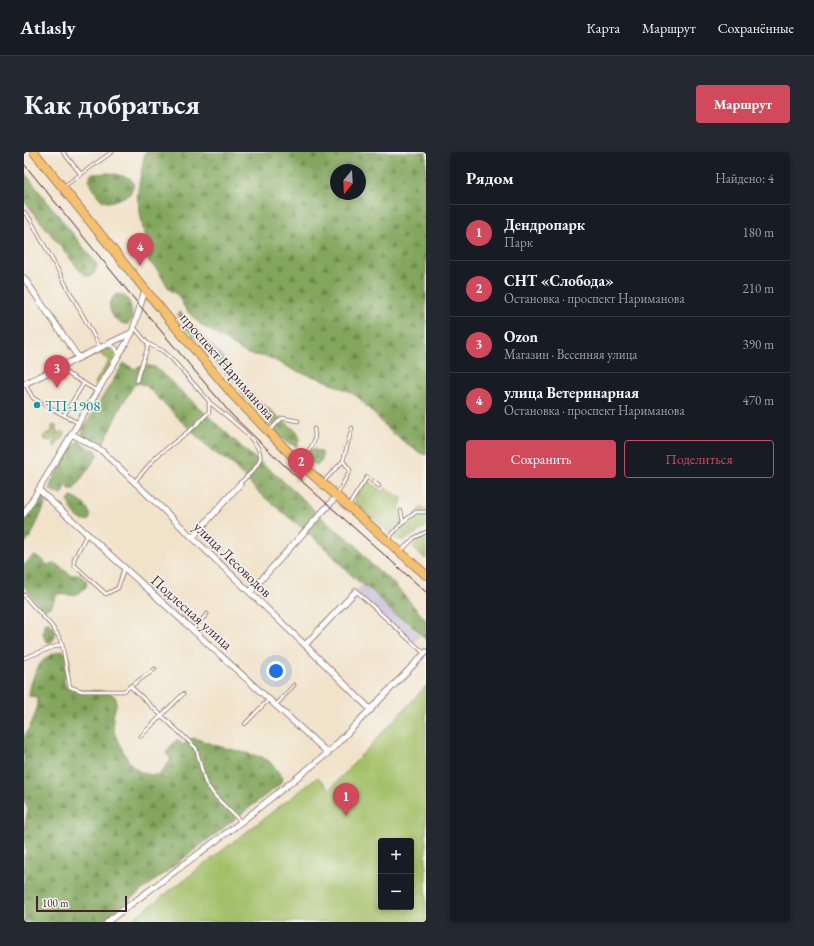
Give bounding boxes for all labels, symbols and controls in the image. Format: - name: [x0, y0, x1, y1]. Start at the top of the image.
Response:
- text: Atlasly: [20, 15, 76, 40]
- text: Карта: [587, 19, 620, 37]
- text: Маршрут: [642, 19, 696, 37]
- text: Сохранённые: [718, 19, 794, 37]
- button: Маршрут: [696, 85, 790, 123]
- text: Как добраться: [24, 86, 200, 122]
- north arrow: [330, 164, 366, 200]
- text: Рядом: [466, 167, 514, 189]
- text: Найдено: 4: [715, 170, 774, 187]
- text: Дендропарк: [504, 215, 585, 234]
- text: 1: [476, 224, 482, 241]
- text: 180 m: [743, 224, 774, 241]
- pin: 4: [127, 233, 153, 266]
- text: Парк: [504, 234, 533, 251]
- text: СНТ «Слобода»: [504, 271, 614, 290]
- text: 2: [476, 280, 482, 297]
- text: 210 m: [743, 280, 774, 297]
- text: Остановка · проспект Нариманова: [504, 290, 685, 307]
- street label: проспект Нариманова: [177, 309, 280, 423]
- text: Ozon: [504, 327, 538, 346]
- text: 3: [476, 336, 482, 353]
- text: 390 m: [743, 336, 774, 353]
- text: Магазин · Весенняя улица: [504, 346, 638, 363]
- pin: 3: [44, 355, 70, 388]
- text: улица Ветеринарная: [504, 383, 639, 402]
- text: 4: [476, 392, 482, 409]
- text: 470 m: [743, 392, 774, 409]
- place label: ТП-1908: [45, 396, 100, 415]
- marker: ТП-1908: [32, 400, 42, 410]
- text: Остановка · проспект Нариманова: [504, 402, 685, 419]
- button: Сохранить: [466, 440, 616, 478]
- button: Поделиться: [624, 440, 774, 478]
- pin: 2: [288, 448, 314, 481]
- street label: улица Лесоводов: [190, 517, 276, 601]
- street label: Подлесная улица: [147, 570, 237, 654]
- your location: [266, 661, 286, 681]
- pin: 1: [333, 783, 359, 816]
- map controls: [378, 838, 414, 910]
- button: +: [378, 838, 414, 874]
- button: −: [378, 874, 414, 910]
- scale bar: [36, 894, 127, 913]
- text: 100 m: [42, 896, 69, 910]

